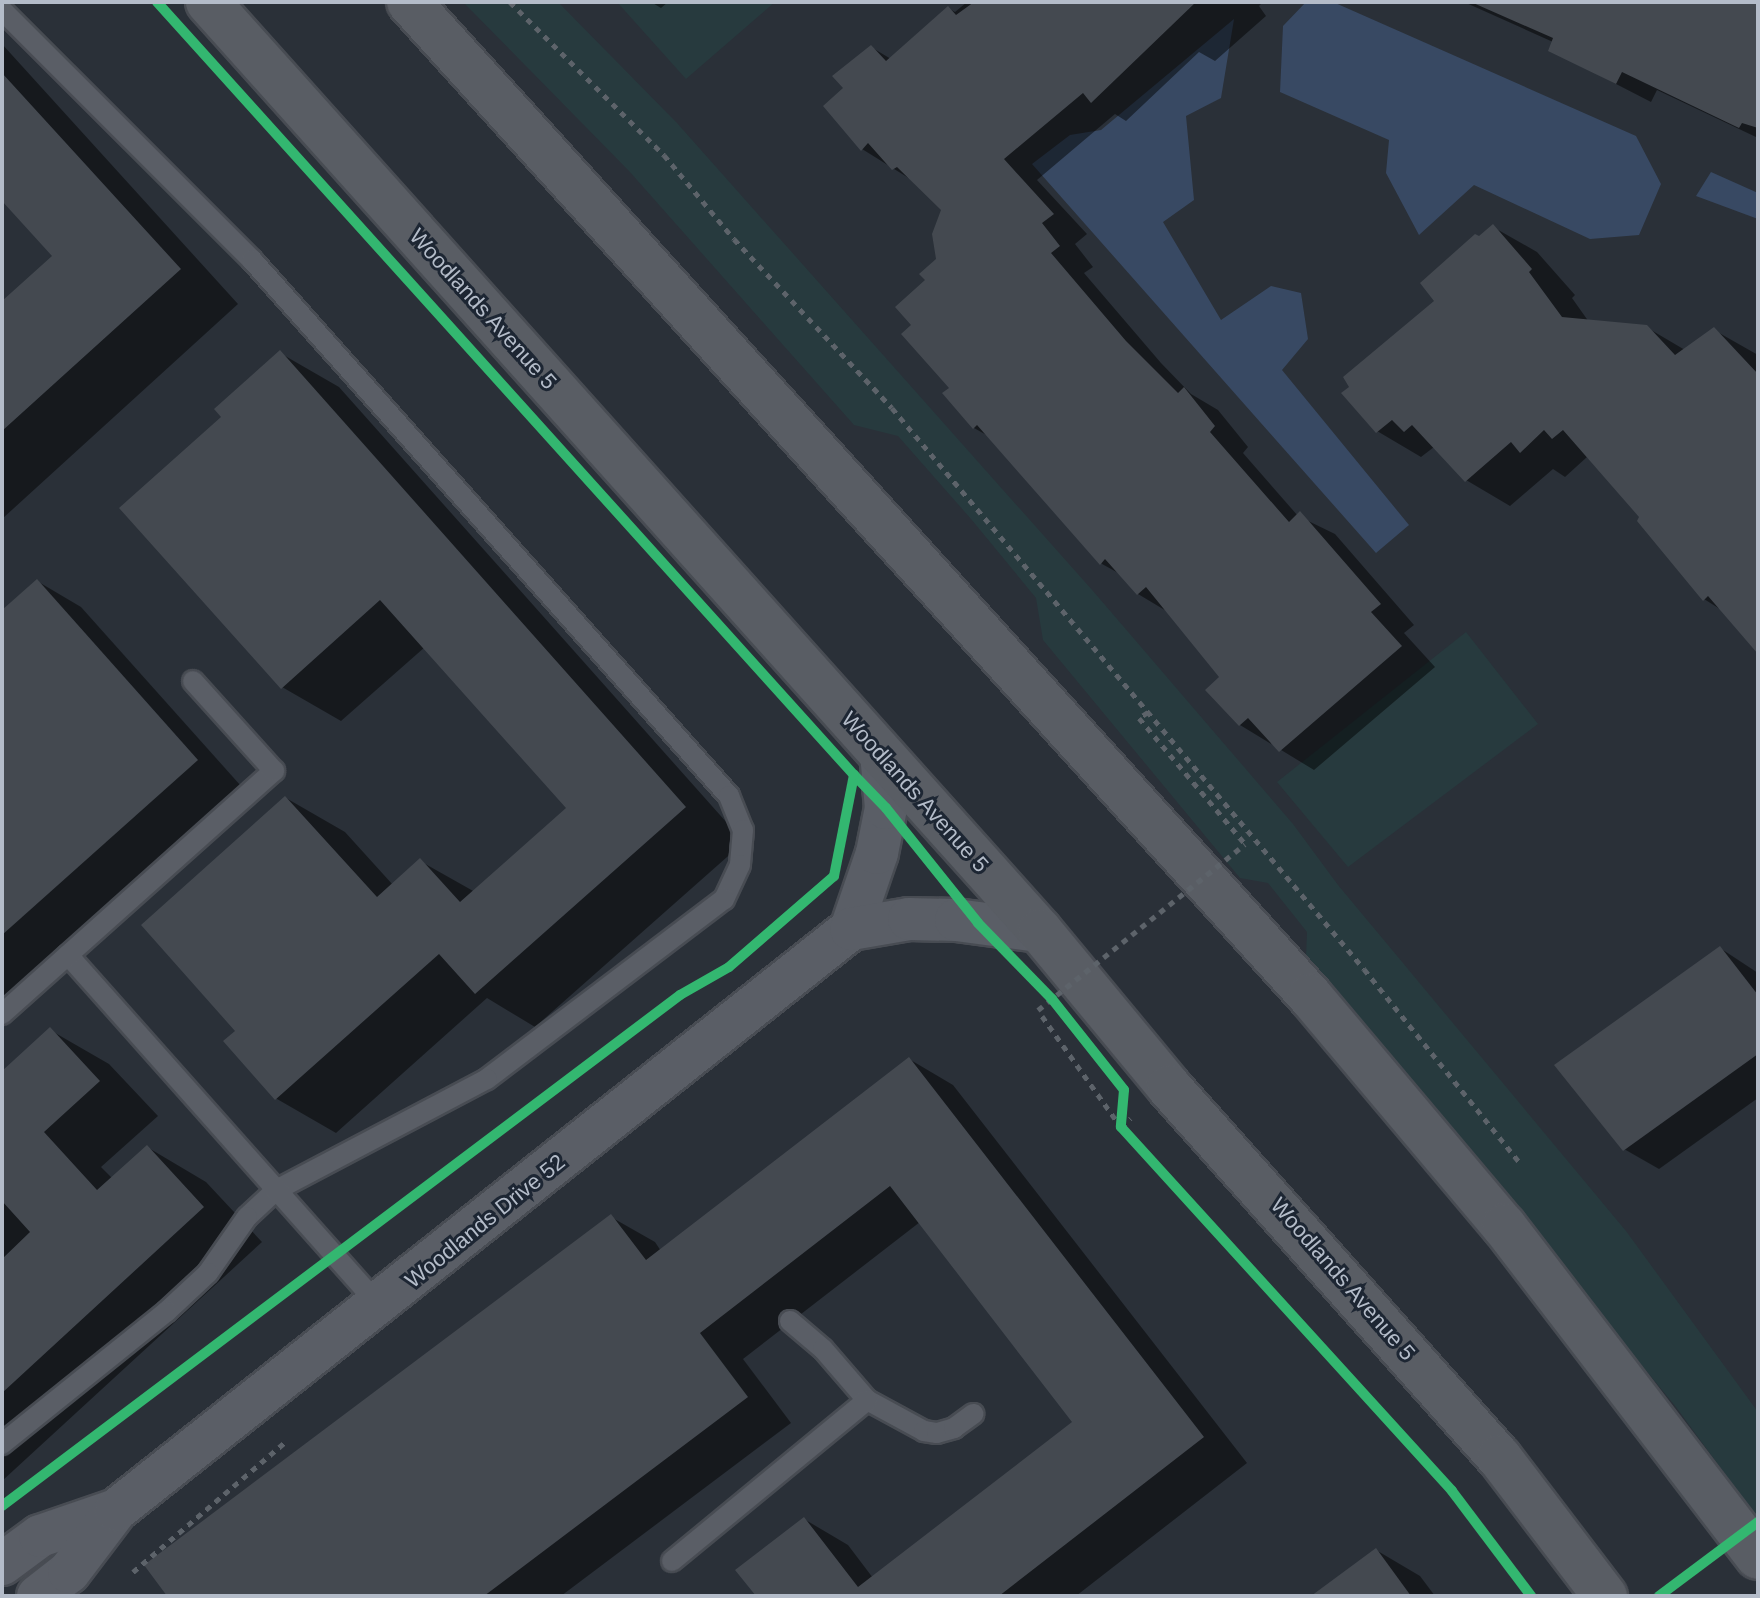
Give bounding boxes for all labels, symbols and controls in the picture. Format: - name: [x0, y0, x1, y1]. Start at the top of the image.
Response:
- street label: Woodlands Avenue 5: [403, 223, 563, 395]
- street label: Woodlands Avenue 5: [835, 706, 995, 878]
- street label: Woodlands Drive 52: [400, 1149, 570, 1293]
- street label: Woodlands Avenue 5: [1265, 1192, 1421, 1366]

